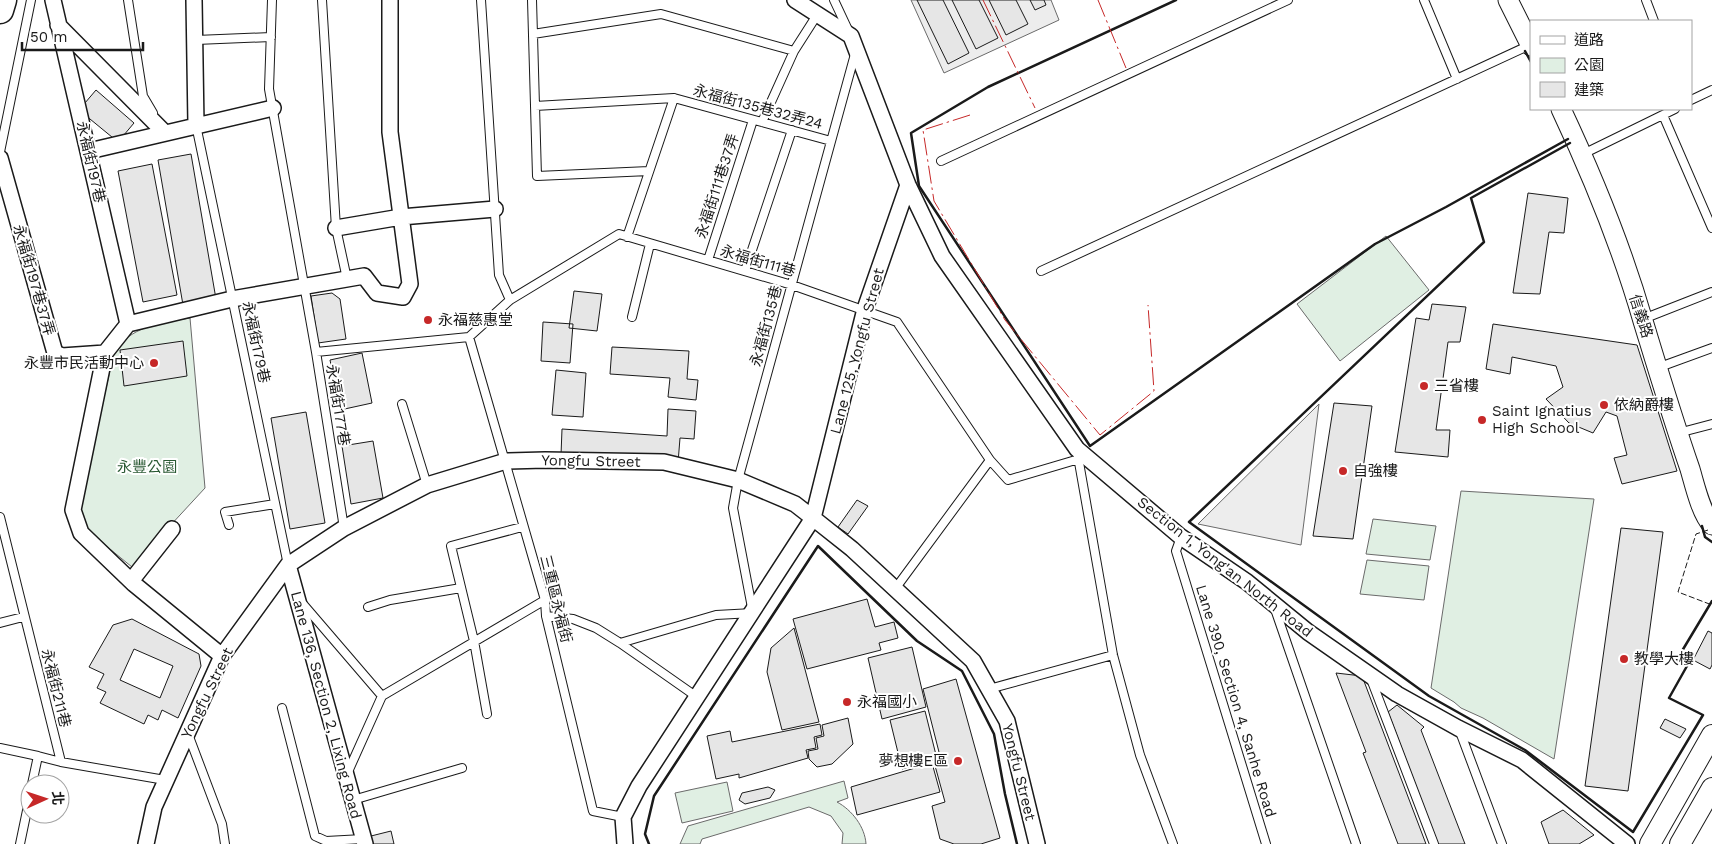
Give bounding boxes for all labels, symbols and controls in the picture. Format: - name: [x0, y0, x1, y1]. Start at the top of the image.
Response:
- scale bar: [22, 20, 144, 52]
- legend: [1530, 20, 1692, 110]
- text: 50 m: [30, 28, 67, 46]
- text: 道路: [1574, 31, 1604, 49]
- text: 公園: [1574, 56, 1604, 74]
- street label: 永福街135巷32弄24: [691, 81, 825, 133]
- text: 建築: [1574, 81, 1604, 99]
- street label: 永福街197巷: [73, 119, 109, 205]
- street label: 永福街111巷37弄: [692, 131, 742, 241]
- street label: 永福街197巷37弄: [10, 222, 58, 338]
- street label: 永福街111巷: [718, 242, 798, 280]
- street label: Lane 125, Yongfu Street: [826, 265, 888, 436]
- street label: 永福街135巷: [747, 283, 785, 369]
- street label: 信義路: [1625, 292, 1657, 340]
- street label: 永福街179巷: [239, 299, 273, 385]
- place label: 永福慈惠堂: [438, 311, 513, 329]
- marker: 永福慈惠堂: [422, 314, 434, 326]
- place label: 永豐市民活動中心: [24, 354, 144, 372]
- marker: 永豐市民活動中心: [148, 357, 160, 369]
- street label: 永福街177巷: [323, 363, 353, 447]
- place label: 三省樓: [1434, 377, 1479, 395]
- marker: 三省樓: [1418, 380, 1430, 392]
- place label: 依納爵樓: [1614, 396, 1674, 414]
- marker: 依納爵樓: [1598, 399, 1610, 411]
- place label: Saint Ignatius High School: [1492, 402, 1592, 437]
- marker: Saint Ignatius High School: [1476, 414, 1488, 426]
- street label: Yongfu Street: [541, 451, 641, 471]
- park label: 永豐公園: [117, 458, 177, 476]
- place label: 自強樓: [1353, 462, 1398, 480]
- marker: 自強樓: [1337, 465, 1349, 477]
- street label: Section 1, Yong'an North Road: [1134, 493, 1316, 641]
- street label: 三重區永福街: [536, 553, 576, 645]
- street label: Lane 390, Section 4, Sanhe Road: [1192, 583, 1280, 819]
- street label: Lane 136, Section 2, Lixing Road: [287, 589, 365, 821]
- street label: Yongfu Street: [177, 644, 237, 742]
- street label: 永福街211巷: [38, 647, 74, 729]
- place label: 教學大樓: [1634, 650, 1694, 668]
- marker: 教學大樓: [1618, 653, 1630, 665]
- place label: 永福國小: [857, 693, 917, 711]
- marker: 永福國小: [841, 696, 853, 708]
- street label: Yongfu Street: [998, 722, 1040, 823]
- place label: 夢想樓E區: [878, 752, 948, 770]
- marker: 夢想樓E區: [952, 755, 964, 767]
- north arrow: [20, 774, 70, 824]
- text: 北: [50, 791, 66, 806]

